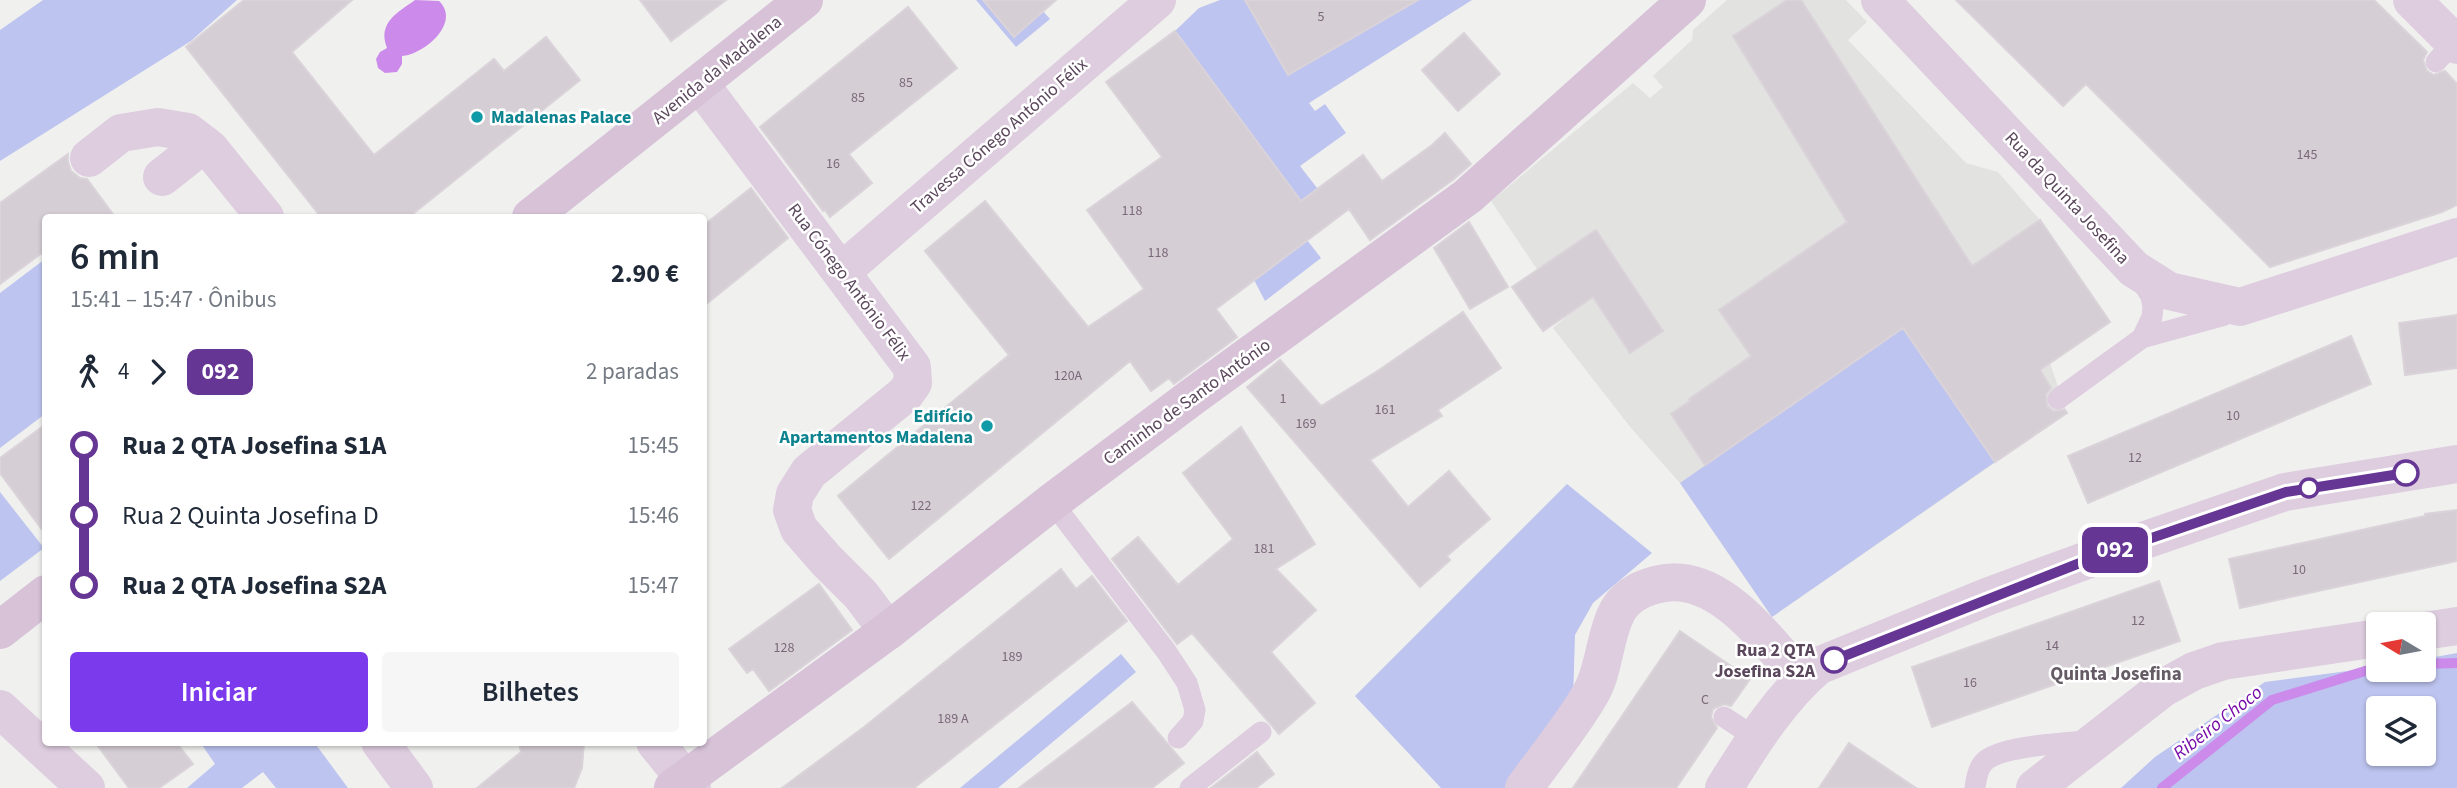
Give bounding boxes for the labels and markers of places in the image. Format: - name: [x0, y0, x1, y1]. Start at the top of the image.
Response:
- place label: Madalenas Palace: [491, 105, 631, 130]
- marker: Madalenas Palace: [469, 109, 485, 125]
- place label: Edifício Apartamentos Madalena: [779, 404, 973, 450]
- marker: Edifício Apartamentos Madalena: [979, 418, 995, 434]
- unlabelled marker: [2393, 460, 2419, 486]
- unlabelled marker: [2299, 478, 2319, 498]
- place label: Rua 2 QTA Josefina S2A: [1714, 638, 1816, 684]
- marker: Rua 2 QTA Josefina S2A: [1821, 647, 1847, 673]

